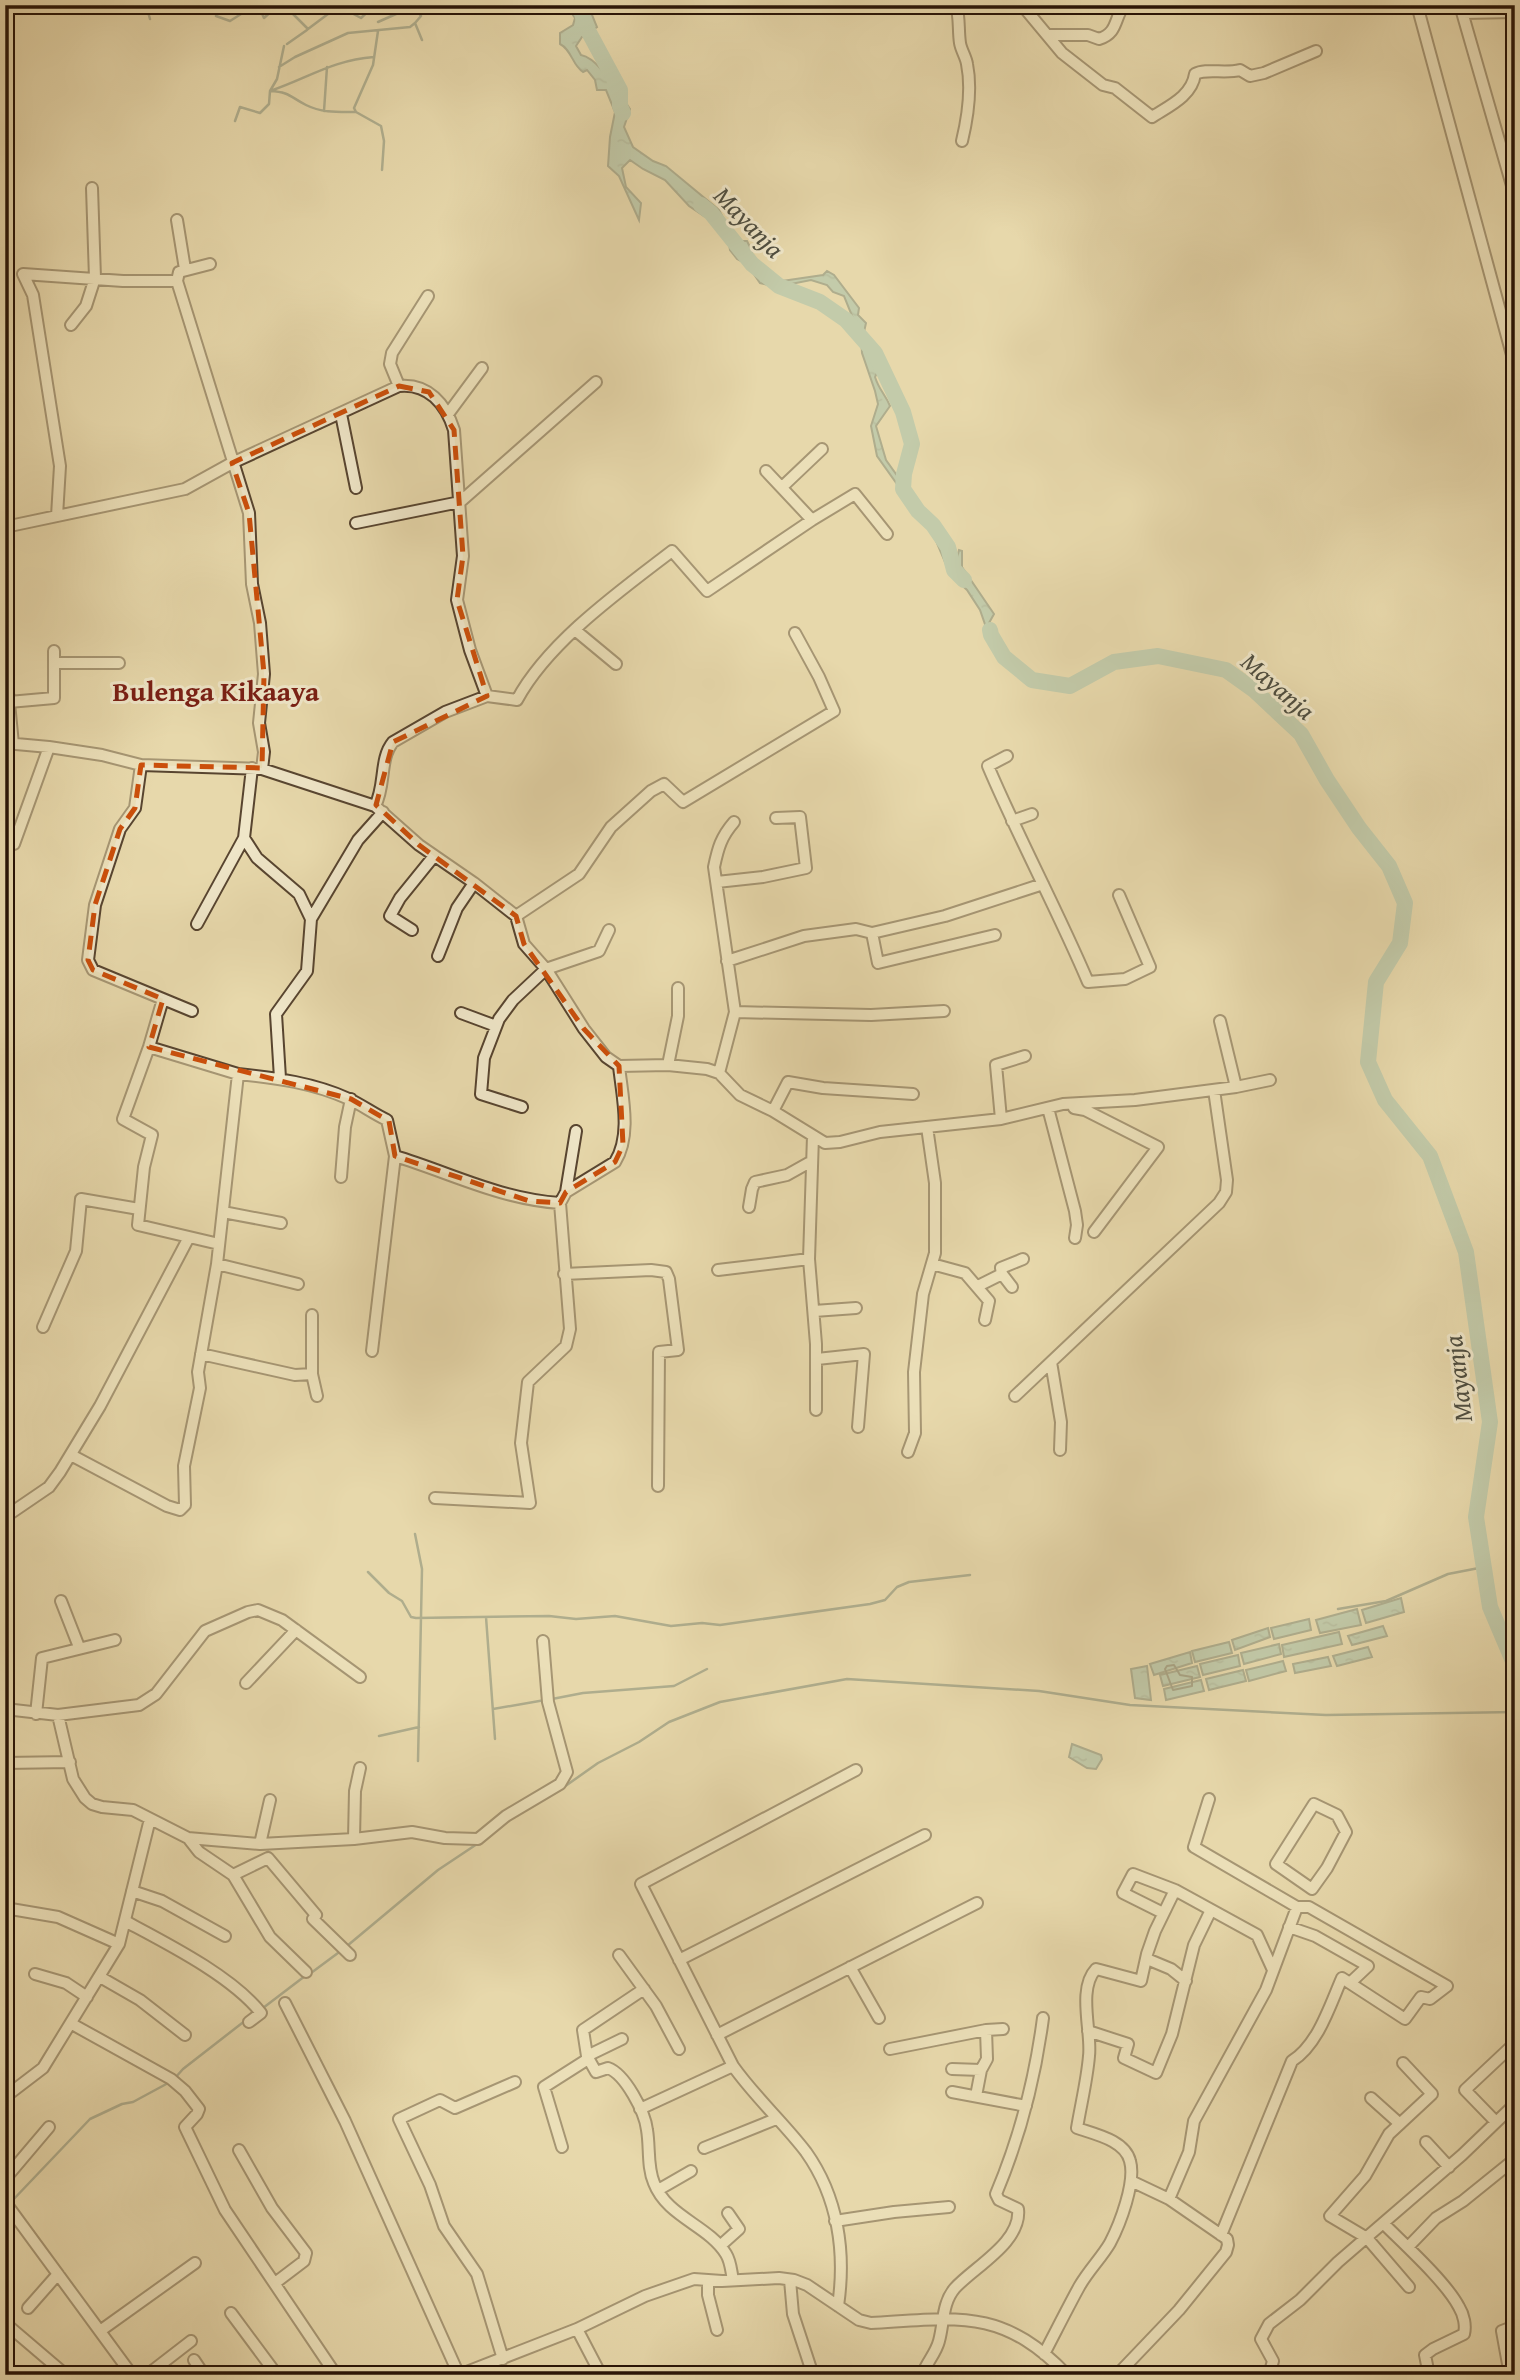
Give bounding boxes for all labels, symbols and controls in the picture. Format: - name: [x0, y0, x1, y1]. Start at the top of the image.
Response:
- water label: Mayanja: [705, 177, 794, 267]
- water label: Mayanja: [1233, 642, 1324, 729]
- district label: Bulenga Kikaaya: [113, 670, 320, 711]
- water label: Mayanja: [1433, 1333, 1482, 1425]

